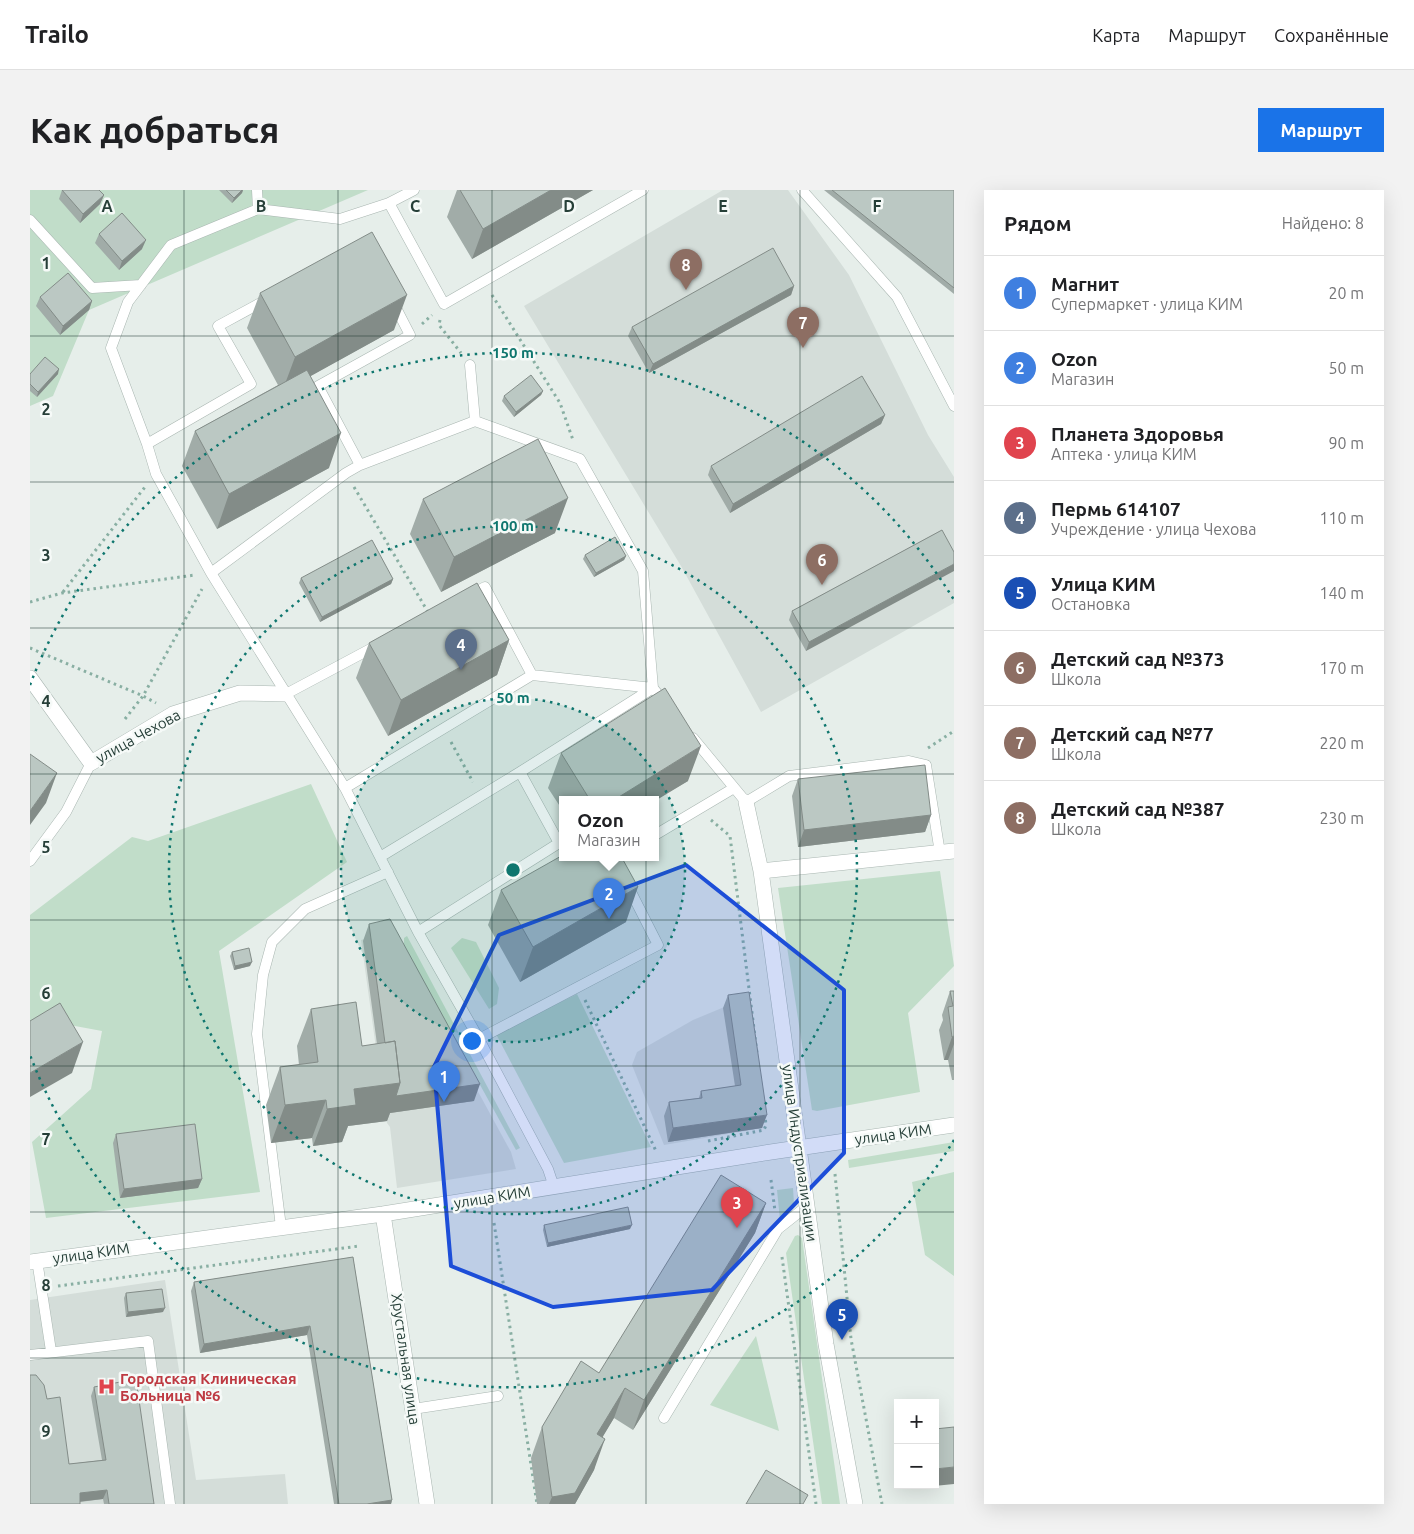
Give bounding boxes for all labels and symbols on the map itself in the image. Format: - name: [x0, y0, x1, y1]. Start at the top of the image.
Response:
- text: A: [101, 197, 113, 215]
- text: B: [256, 197, 266, 215]
- text: C: [410, 197, 420, 215]
- text: D: [563, 197, 575, 215]
- text: E: [718, 197, 728, 215]
- text: F: [873, 197, 882, 215]
- pin: 8: [670, 249, 702, 290]
- text: 1: [41, 254, 51, 272]
- pin: 7: [787, 307, 819, 348]
- text: 150 m: [492, 344, 534, 361]
- text: 2: [41, 400, 51, 418]
- text: 100 m: [492, 517, 534, 534]
- pin: 6: [806, 544, 838, 585]
- text: 3: [41, 546, 51, 564]
- pin: 4: [445, 629, 477, 670]
- text: 50 m: [496, 689, 530, 706]
- text: 4: [41, 692, 51, 710]
- street label: улица Чехова: [93, 706, 183, 766]
- text: 5: [41, 838, 51, 856]
- centre of rings: [504, 861, 522, 879]
- pin: 2: [593, 878, 625, 919]
- text: 6: [41, 984, 51, 1002]
- your location: [459, 1028, 485, 1054]
- pin: 1: [428, 1061, 460, 1102]
- street label: улица Индустриализации: [779, 1063, 821, 1243]
- street label: улица КИМ: [854, 1120, 932, 1148]
- text: 7: [41, 1130, 51, 1148]
- street label: улица КИМ: [452, 1183, 532, 1211]
- pin: 3: [721, 1187, 753, 1228]
- street label: улица КИМ: [52, 1239, 130, 1267]
- text: 8: [41, 1276, 51, 1294]
- street label: Хрустальная улица: [388, 1292, 424, 1426]
- pin: 5: [826, 1299, 858, 1340]
- place label: Городская Клиническая Больница №6: [120, 1370, 297, 1404]
- hospital icon: Городская Клиническая Больница №6: [96, 1377, 116, 1397]
- text: 9: [41, 1422, 51, 1440]

